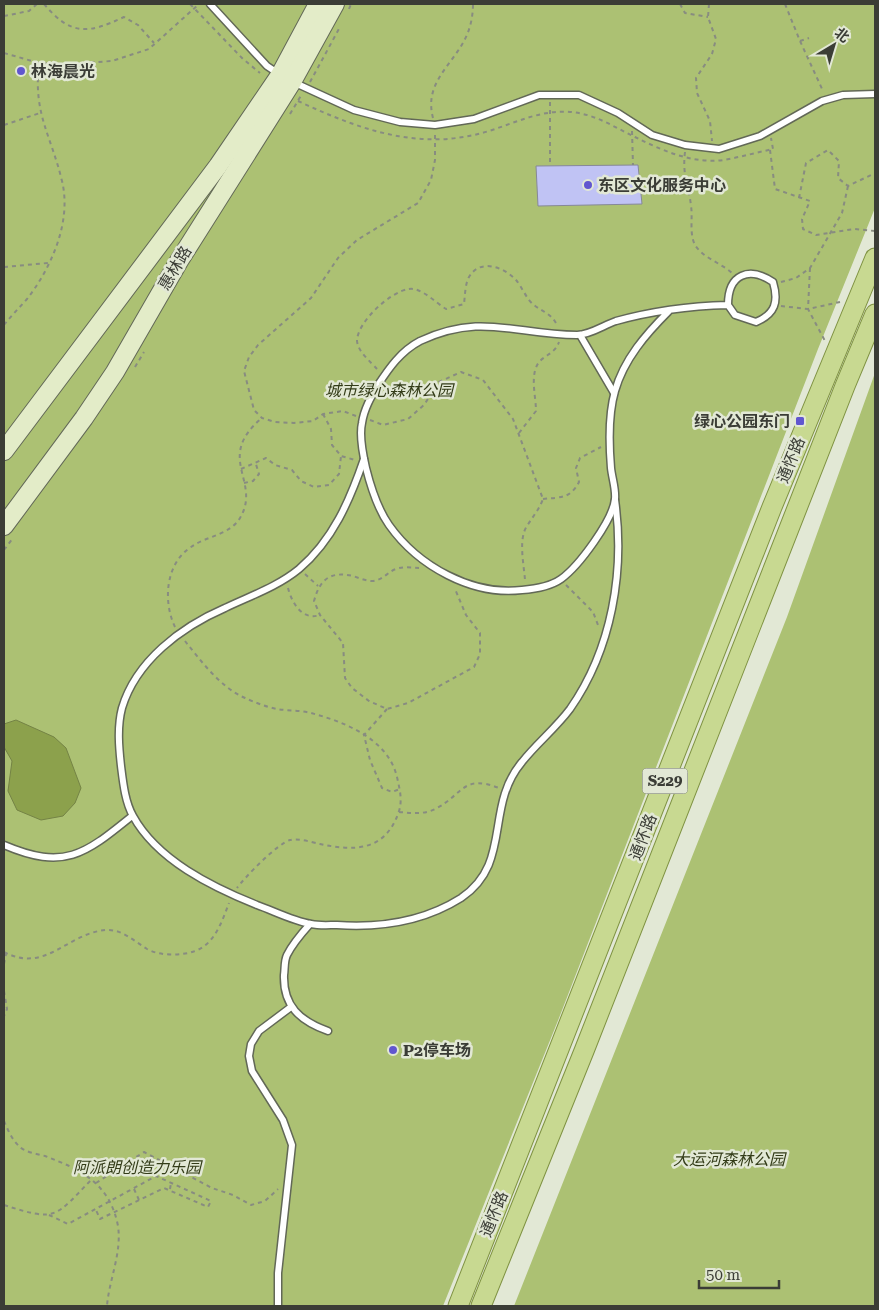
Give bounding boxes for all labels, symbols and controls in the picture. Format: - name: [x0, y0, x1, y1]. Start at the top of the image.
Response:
- north arrow: [809, 20, 859, 70]
- text: 北: [832, 24, 852, 45]
- place label: 林海晨光: [31, 62, 95, 81]
- marker: 林海晨光: [15, 65, 27, 77]
- place label: 东区文化服务中心: [598, 176, 726, 195]
- marker: 东区文化服务中心: [582, 179, 594, 191]
- street label: 惠林路: [154, 243, 196, 293]
- park label: 城市绿心森林公园: [325, 381, 455, 400]
- place label: 绿心公园东门: [694, 412, 790, 431]
- marker: 绿心公园东门: [794, 415, 806, 427]
- street label: 通怀路: [773, 434, 809, 486]
- road number: S229: [642, 768, 688, 794]
- street label: 通怀路: [626, 811, 660, 863]
- place label: P2停车场: [403, 1041, 471, 1060]
- marker: P2停车场: [387, 1044, 399, 1056]
- park label: 大运河森林公园: [673, 1150, 787, 1169]
- park label: 阿派朗创造力乐园: [73, 1158, 203, 1177]
- street label: 通怀路: [476, 1188, 512, 1240]
- scale bar: [699, 1258, 779, 1290]
- text: 50 m: [706, 1266, 741, 1284]

